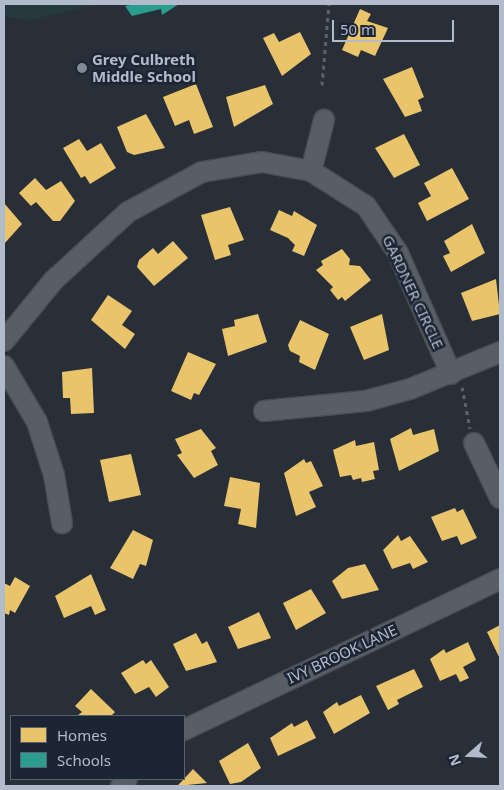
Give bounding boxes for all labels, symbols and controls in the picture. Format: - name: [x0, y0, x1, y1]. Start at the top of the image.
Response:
- scale bar: [334, 10, 456, 42]
- text: 50 m: [340, 19, 375, 39]
- place label: Grey Culbreth Middle School: [92, 50, 196, 85]
- marker: Grey Culbreth Middle School: [76, 62, 88, 74]
- street label: GARDNER CIRCLE: [379, 232, 447, 352]
- street label: IVY BROOK LANE: [284, 621, 400, 687]
- legend: [10, 715, 185, 780]
- text: Homes: [57, 725, 107, 745]
- north arrow: [444, 730, 494, 780]
- text: Schools: [57, 750, 111, 770]
- text: N: [444, 752, 465, 769]

